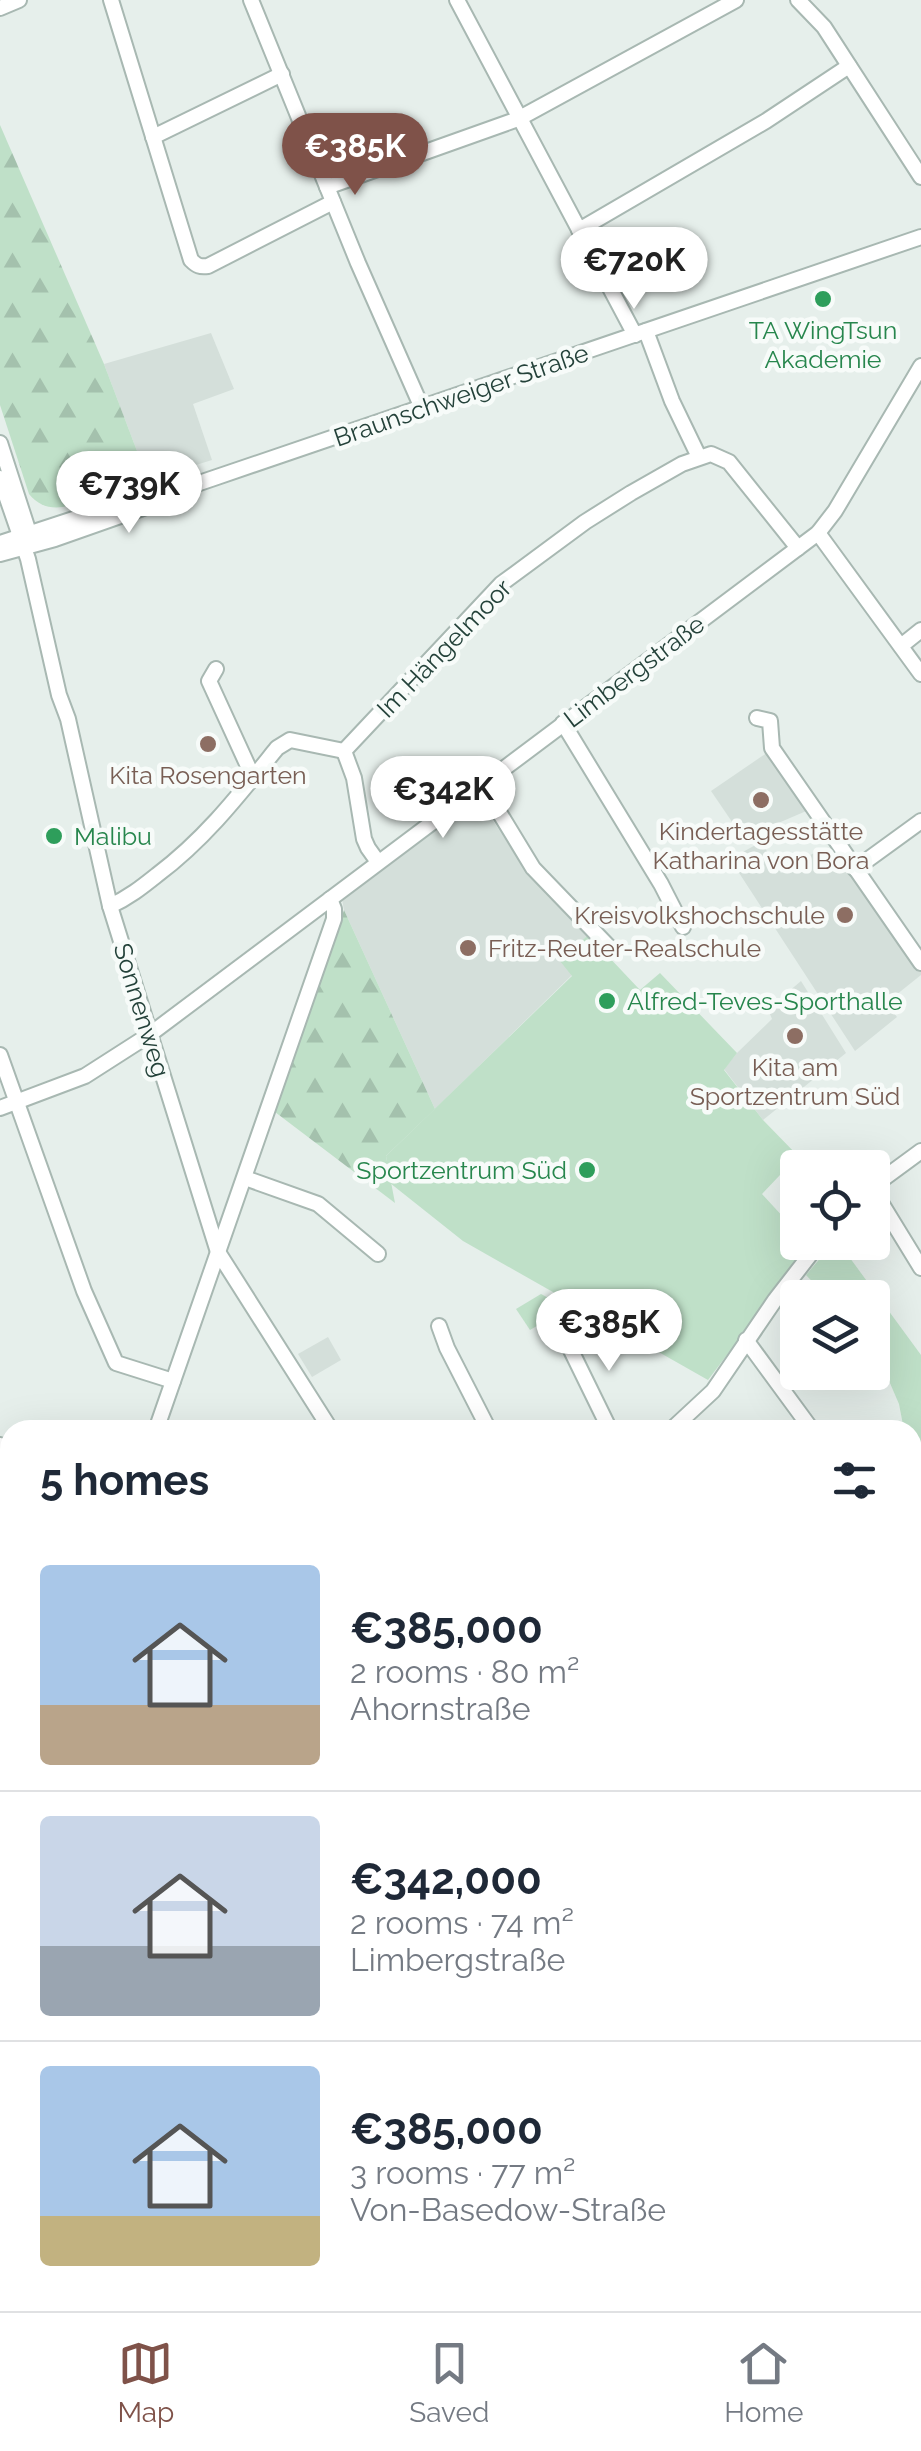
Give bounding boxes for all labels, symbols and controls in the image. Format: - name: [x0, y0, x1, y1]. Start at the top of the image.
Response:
- pin: €385K: [285, 113, 425, 198]
- text: €385K: [304, 127, 406, 164]
- pin: €720K: [564, 227, 704, 312]
- text: €720K: [583, 241, 685, 278]
- marker: TA WingTsun Akademie: [812, 288, 834, 310]
- place label: TA WingTsun Akademie: [749, 315, 897, 374]
- street label: Braunschweiger Straße: [330, 337, 592, 453]
- pin: €739K: [59, 451, 199, 536]
- text: €739K: [78, 465, 180, 502]
- street label: Im Hängelmoor: [371, 573, 518, 723]
- street label: Limbergstraße: [558, 608, 710, 734]
- marker: Kita Rosengarten: [197, 733, 219, 755]
- pin: €342K: [373, 756, 513, 841]
- place label: Kita Rosengarten: [109, 760, 307, 790]
- text: €342K: [392, 770, 494, 807]
- marker: Kindertagesstätte Katharina von Bora: [750, 789, 772, 811]
- place label: Kindertagesstätte Katharina von Bora: [653, 816, 869, 875]
- place label: Malibu: [74, 821, 152, 851]
- marker: Malibu: [43, 825, 65, 847]
- place label: Kreisvolkshochschule: [574, 900, 825, 930]
- marker: Kreisvolkshochschule: [834, 904, 856, 926]
- place label: Fritz-Reuter-Realschule: [488, 933, 761, 963]
- marker: Fritz-Reuter-Realschule: [457, 937, 479, 959]
- street label: Sonnenweg: [107, 940, 177, 1080]
- place label: Alfred-Teves-Sporthalle: [627, 986, 903, 1016]
- marker: Alfred-Teves-Sporthalle: [596, 990, 618, 1012]
- marker: Kita am Sportzentrum Süd: [784, 1025, 806, 1047]
- place label: Kita am Sportzentrum Süd: [690, 1052, 900, 1111]
- map controls: [780, 1150, 890, 1390]
- button: locate: [780, 1150, 890, 1260]
- place label: Sportzentrum Süd: [356, 1155, 567, 1185]
- marker: Sportzentrum Süd: [576, 1159, 598, 1181]
- button: layers: [780, 1280, 890, 1390]
- pin: €385K: [539, 1289, 679, 1374]
- text: €385K: [558, 1303, 660, 1340]
- icon: filters: [827, 1453, 882, 1508]
- text: 5 homes: [40, 1456, 209, 1505]
- text: €385,000: [350, 1604, 543, 1653]
- icon: home: [120, 1605, 240, 1725]
- text: 2 rooms · 80 m²: [350, 1653, 579, 1690]
- text: Ahornstraße: [350, 1690, 530, 1727]
- text: €342,000: [350, 1855, 542, 1904]
- icon: home: [120, 1856, 240, 1976]
- text: 2 rooms · 74 m²: [350, 1904, 574, 1941]
- text: Limbergstraße: [350, 1941, 565, 1978]
- text: €385,000: [350, 2105, 543, 2154]
- icon: home: [120, 2106, 240, 2226]
- text: 3 rooms · 77 m²: [350, 2154, 576, 2191]
- text: Von-Basedow-Straße: [350, 2191, 666, 2228]
- tab: Map: [117, 2336, 174, 2429]
- tab: Saved: [409, 2336, 489, 2429]
- tab: Home: [724, 2336, 804, 2429]

